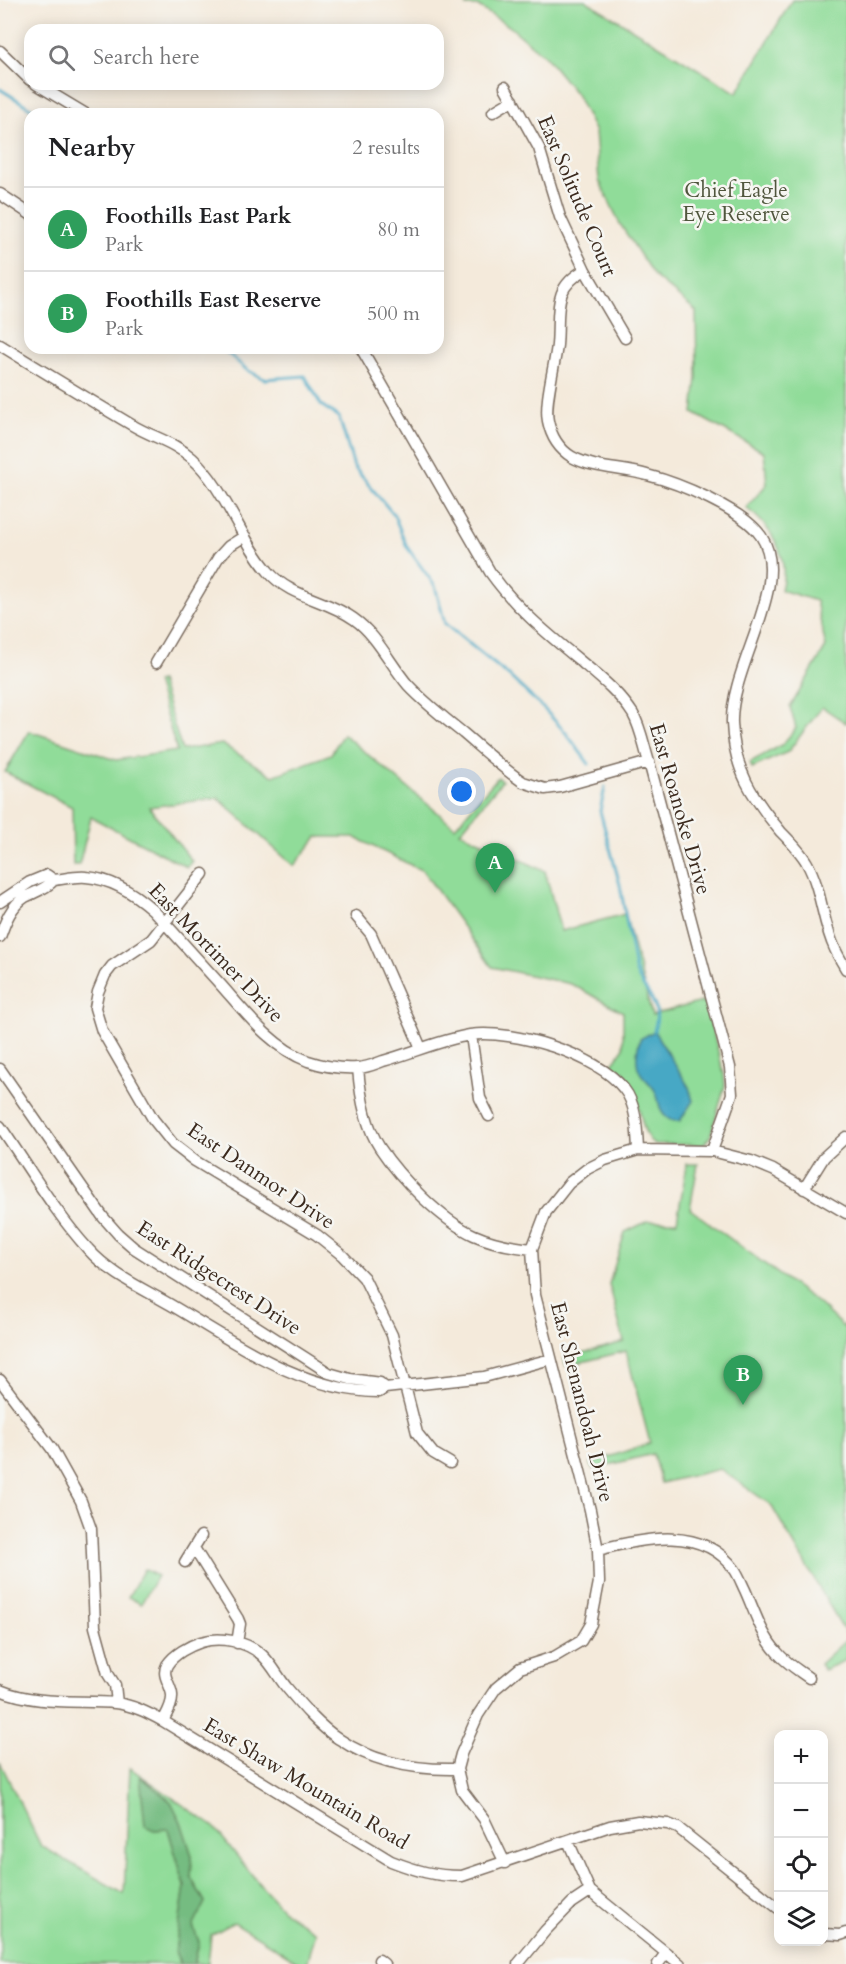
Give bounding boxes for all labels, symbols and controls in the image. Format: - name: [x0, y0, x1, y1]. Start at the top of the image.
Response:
- search box: [24, 24, 444, 90]
- icon: search: [45, 41, 78, 74]
- text: Search here: [93, 42, 200, 72]
- street label: East Solitude Court: [530, 111, 624, 281]
- text: Nearby: [48, 130, 136, 165]
- text: 2 results: [352, 134, 420, 161]
- park label: Chief Eagle Eye Reserve: [682, 176, 790, 229]
- text: Foothills East Park: [105, 201, 292, 231]
- text: A: [60, 216, 75, 243]
- text: 80 m: [377, 216, 420, 243]
- text: Park: [105, 231, 143, 258]
- text: Foothills East Reserve: [105, 285, 321, 315]
- text: B: [60, 300, 75, 327]
- text: 500 m: [367, 300, 420, 327]
- text: Park: [105, 315, 143, 342]
- street label: East Roanoke Drive: [642, 720, 718, 898]
- your location: [447, 777, 476, 806]
- pin: A: [476, 844, 514, 893]
- street label: East Mortimer Drive: [142, 877, 290, 1029]
- street label: East Danmor Drive: [181, 1116, 341, 1236]
- street label: East Ridgecrest Drive: [131, 1214, 307, 1342]
- street label: East Shenandoah Drive: [543, 1299, 621, 1505]
- pin: B: [724, 1356, 762, 1405]
- street label: East Shaw Mountain Road: [198, 1711, 414, 1857]
- map controls: [774, 1730, 828, 1946]
- button: +: [774, 1730, 828, 1784]
- button: −: [774, 1784, 828, 1838]
- button: locate: [774, 1838, 828, 1892]
- button: layers: [774, 1892, 828, 1946]

